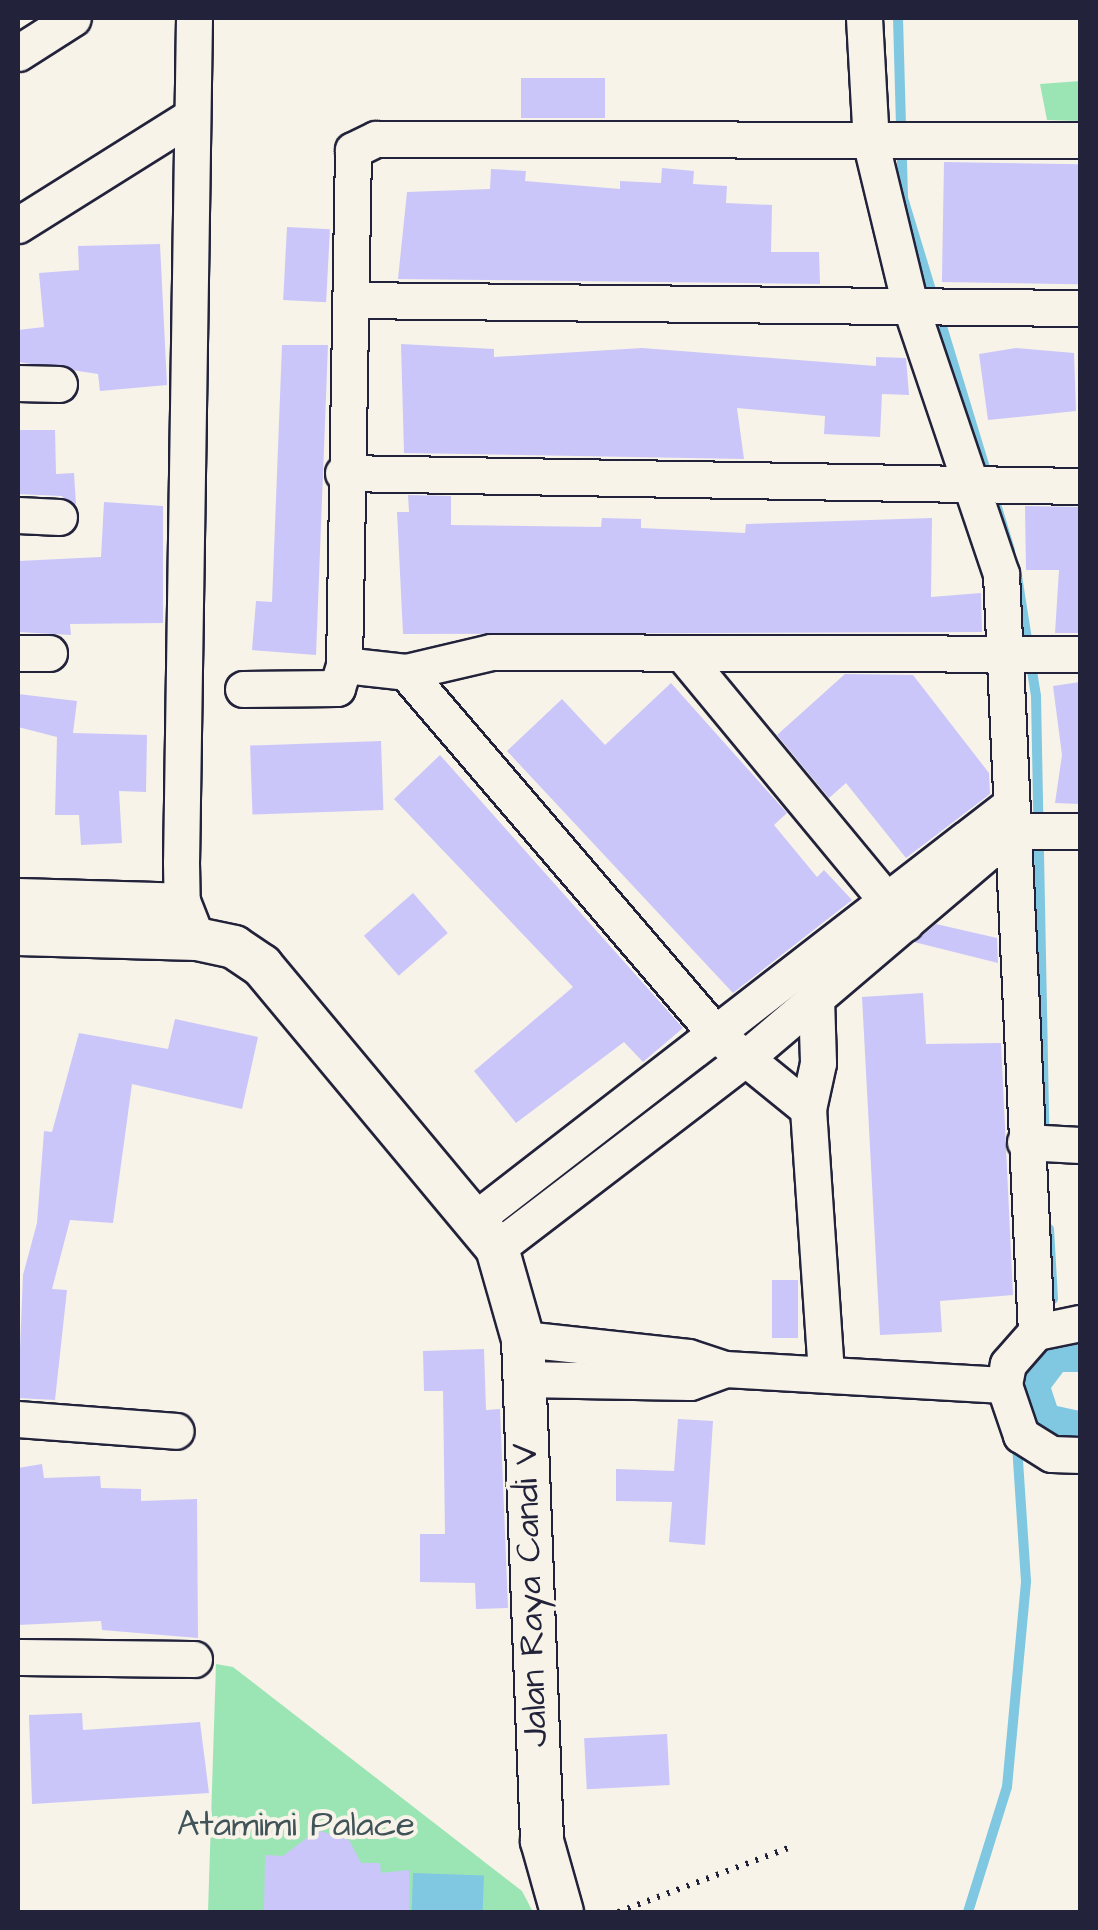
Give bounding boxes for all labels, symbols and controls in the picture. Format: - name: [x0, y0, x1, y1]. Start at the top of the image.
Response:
- street label: Jalan Raya Candi V: [505, 1442, 557, 1748]
- park label: Atamimi Palace: [177, 1804, 415, 1846]

